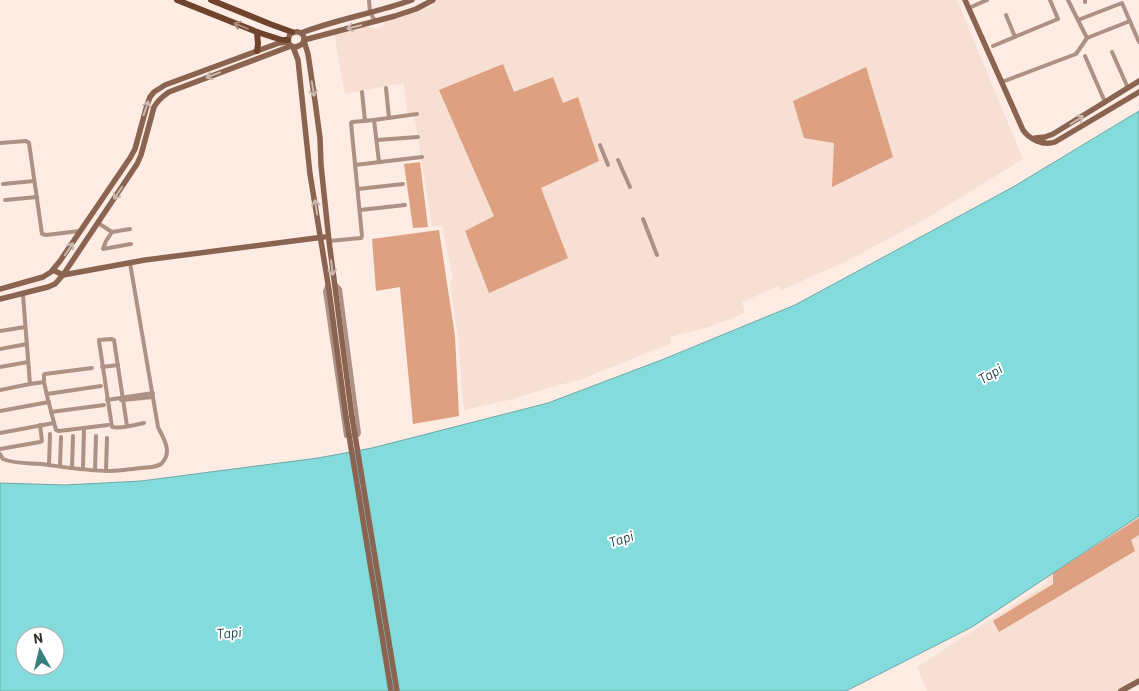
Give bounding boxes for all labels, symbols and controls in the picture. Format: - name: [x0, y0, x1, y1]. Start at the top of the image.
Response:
- one-way arrow: [234, 20, 249, 29]
- one-way arrow: [346, 22, 362, 32]
- one-way arrow: [205, 71, 221, 80]
- one-way arrow: [309, 80, 319, 96]
- one-way arrow: [142, 100, 152, 116]
- one-way arrow: [1069, 114, 1083, 124]
- one-way arrow: [113, 185, 123, 199]
- one-way arrow: [310, 200, 320, 216]
- one-way arrow: [64, 242, 74, 256]
- one-way arrow: [327, 259, 337, 275]
- water label: Tapi: [975, 359, 1005, 387]
- water label: Tapi: [606, 526, 636, 551]
- water label: Tapi: [216, 623, 243, 642]
- north arrow: [15, 626, 65, 676]
- text: N: [32, 629, 44, 647]

